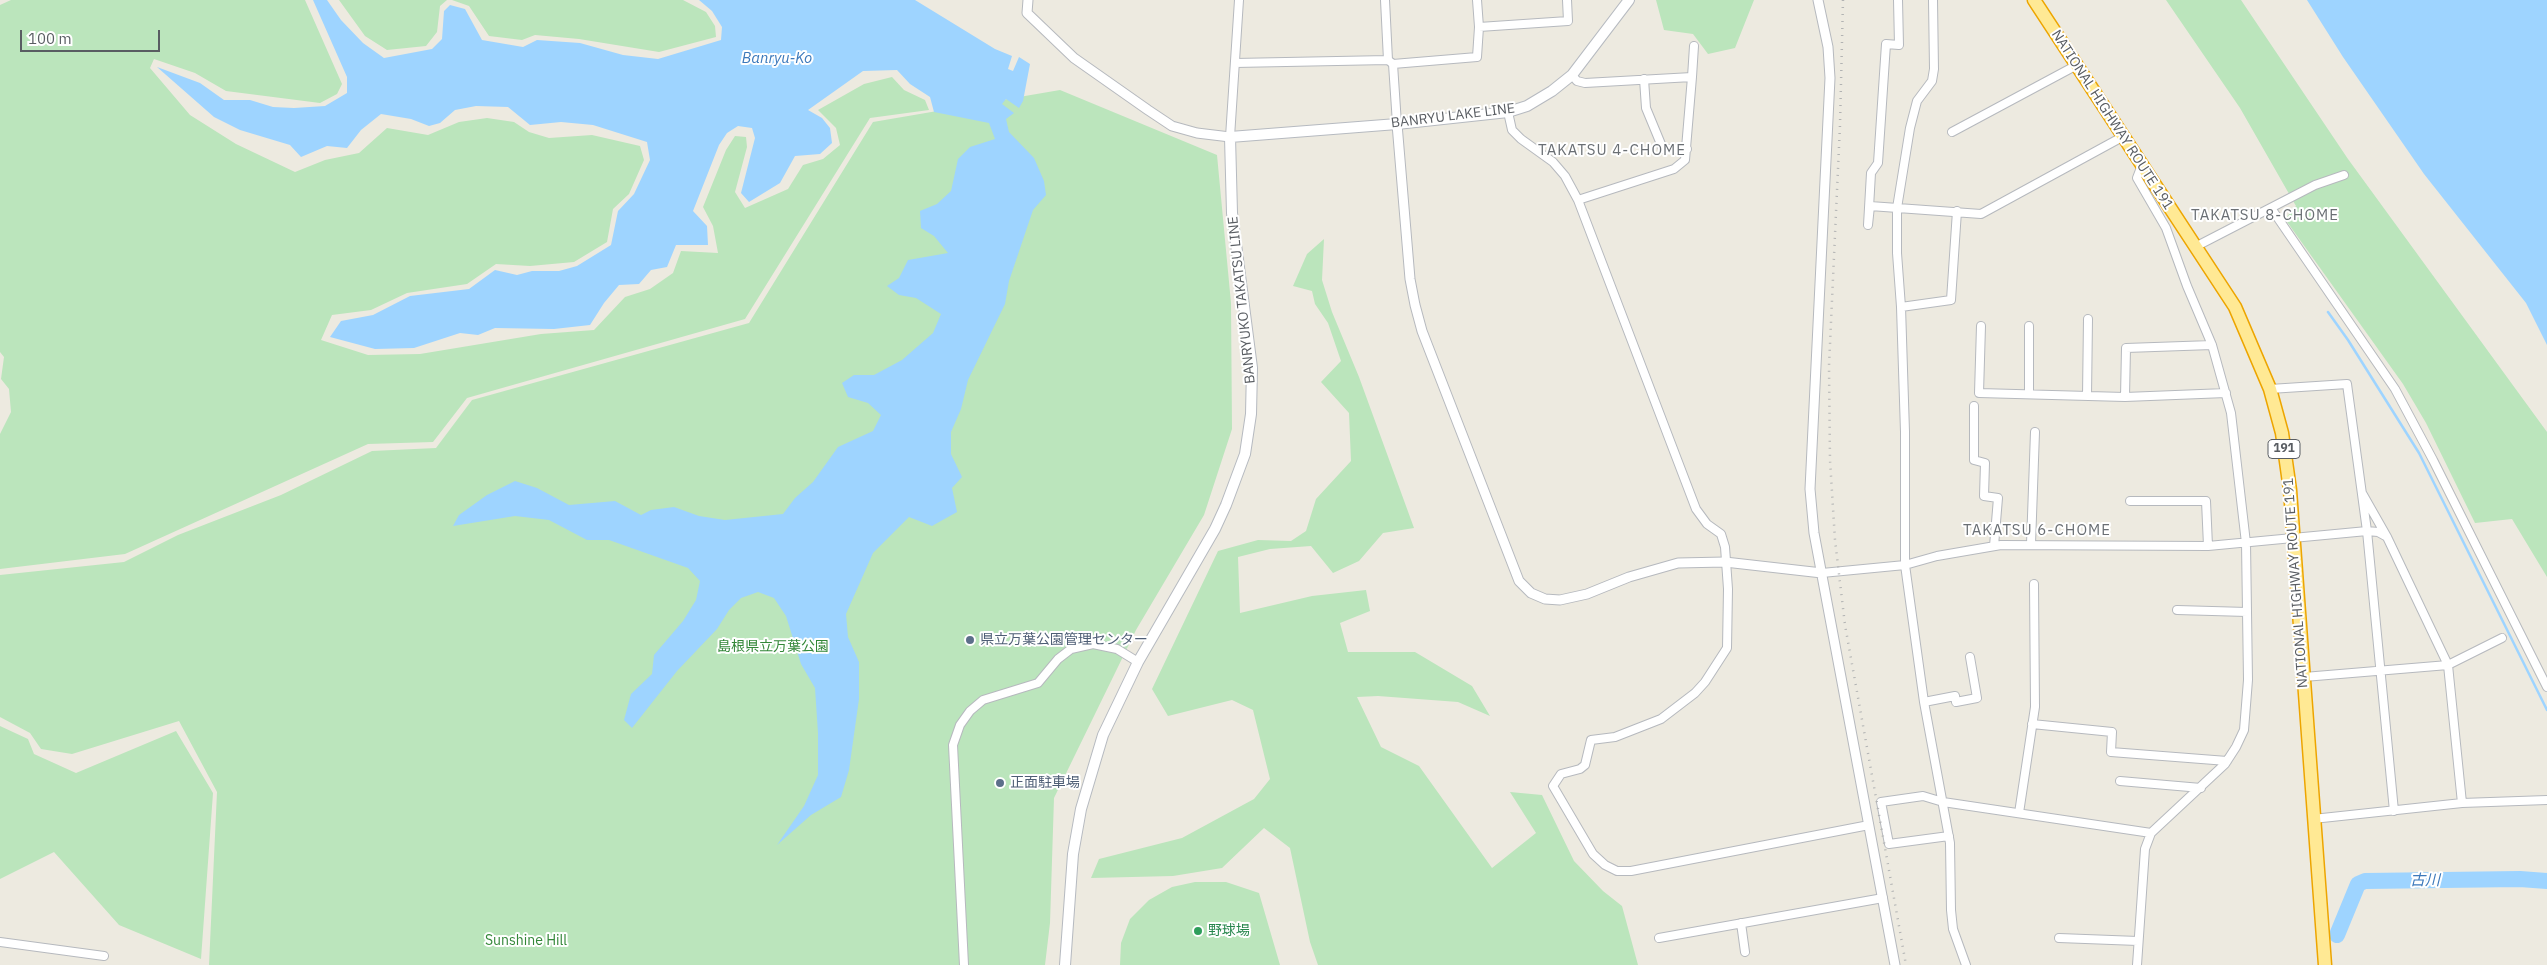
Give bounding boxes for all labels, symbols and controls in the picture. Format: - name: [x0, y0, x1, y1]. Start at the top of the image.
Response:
- scale bar: [22, 20, 162, 52]
- street label: NATIONAL HIGHWAY ROUTE 191: [2048, 27, 2176, 213]
- text: 100 m: [28, 29, 72, 48]
- water label: Banryu-Ko: [742, 50, 812, 68]
- street label: BANRYU LAKE LINE: [1390, 100, 1516, 132]
- district label: TAKATSU 4-CHOME: [1536, 142, 1688, 160]
- district label: TAKATSU 8-CHOME: [2189, 207, 2341, 225]
- street label: BANRYUKO TAKATSU LINE: [1225, 215, 1259, 385]
- road number: 191: [2268, 439, 2300, 458]
- street label: NATIONAL HIGHWAY ROUTE 191: [2280, 477, 2312, 689]
- district label: TAKATSU 6-CHOME: [1961, 522, 2113, 540]
- place label: 県立万葉公園管理センター: [980, 632, 1148, 648]
- marker: 県立万葉公園管理センター: [964, 634, 976, 646]
- park label: 島根県立万葉公園: [717, 639, 829, 655]
- place label: 正面駐車場: [1010, 775, 1080, 791]
- marker: 正面駐車場: [994, 777, 1006, 789]
- water label: 古川: [2410, 872, 2440, 890]
- place label: 野球場: [1208, 923, 1250, 939]
- marker: 野球場: [1192, 925, 1204, 937]
- park label: Sunshine Hill: [485, 933, 567, 949]

